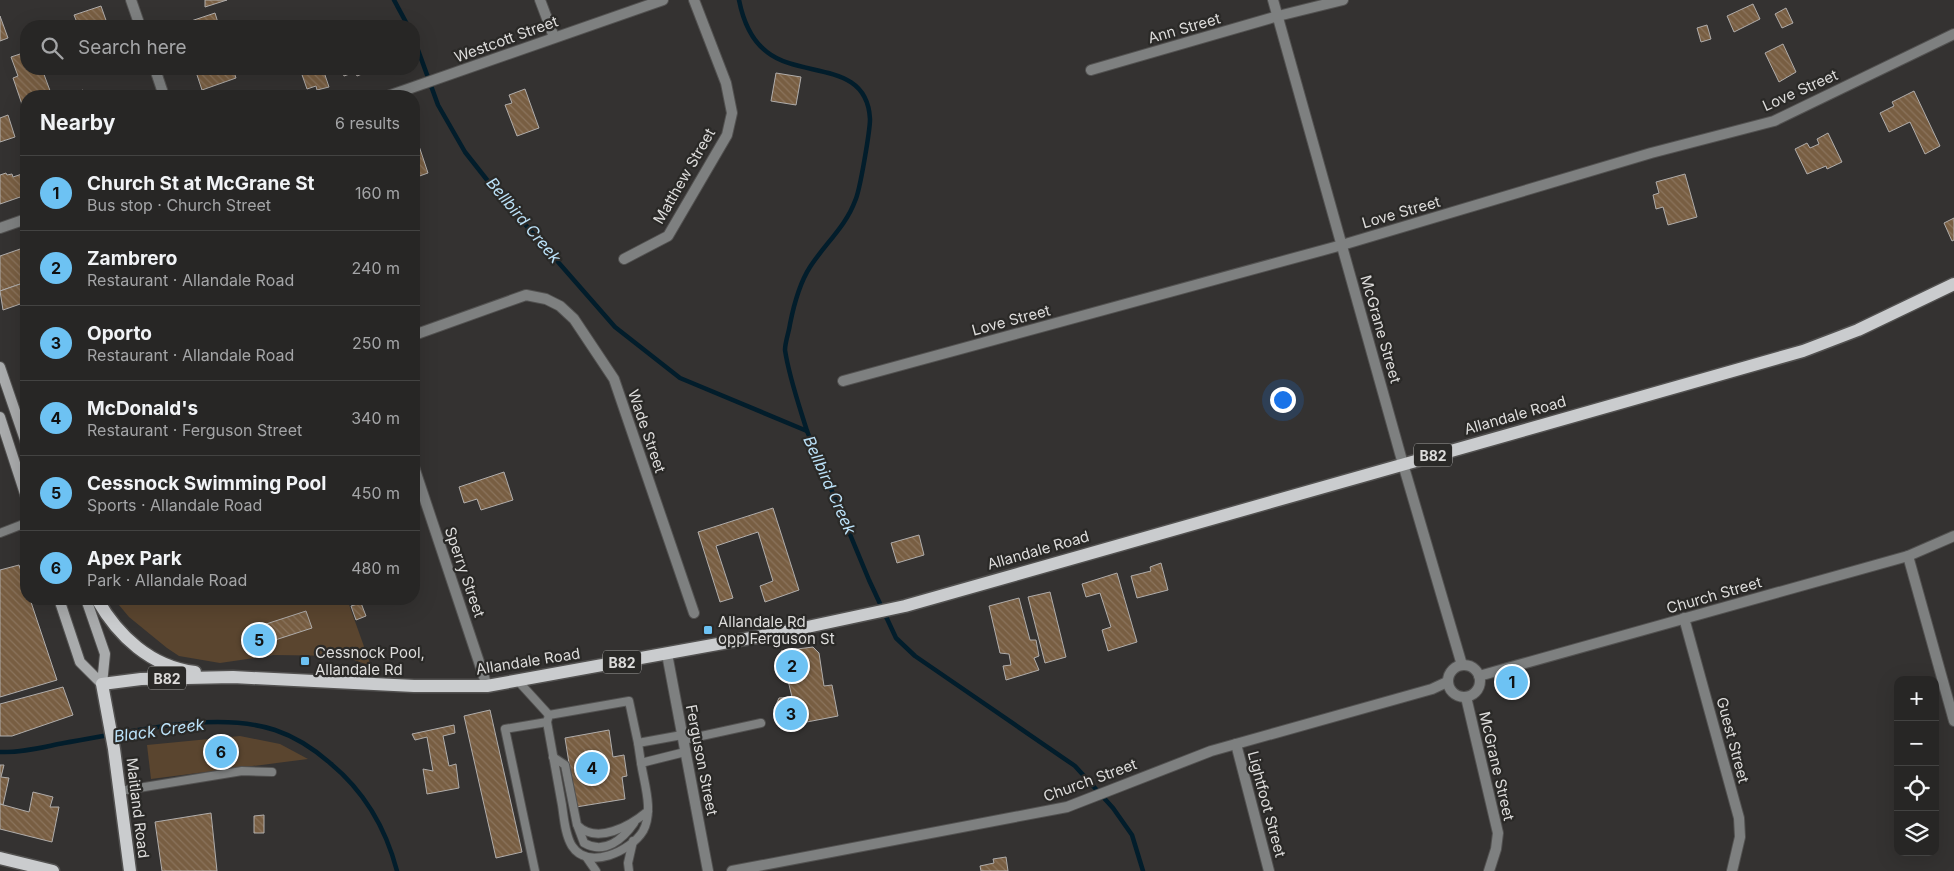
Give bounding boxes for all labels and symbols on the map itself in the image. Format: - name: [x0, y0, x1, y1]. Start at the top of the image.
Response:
- street label: Ann Street: [1146, 9, 1223, 47]
- street label: Westcott Street: [452, 11, 561, 67]
- street label: Love Street: [1759, 65, 1841, 115]
- street label: Matthew Street: [649, 125, 719, 227]
- water label: Bellbird Creek: [482, 173, 566, 267]
- street label: Love Street: [1360, 192, 1442, 232]
- street label: McGrane Street: [1356, 273, 1406, 385]
- street label: Love Street: [970, 300, 1052, 340]
- street label: Wade Street: [624, 387, 670, 475]
- your location: [1270, 387, 1296, 413]
- street label: Allandale Road: [1462, 391, 1568, 439]
- water label: Bellbird Creek: [799, 433, 861, 538]
- road number: B82: [1414, 444, 1452, 466]
- street label: Sperry Street: [441, 524, 489, 620]
- street label: Allandale Road: [985, 526, 1091, 574]
- street label: Church Street: [1664, 572, 1764, 618]
- place label: Allandale Rd opp Ferguson St: [718, 612, 835, 648]
- pin: 5: [243, 621, 275, 659]
- marker: Allandale Rd opp Ferguson St: [702, 624, 714, 636]
- place label: Cessnock Pool, Allandale Rd: [315, 643, 425, 679]
- street label: Allandale Road: [475, 643, 581, 679]
- pin: 2: [776, 647, 808, 685]
- road number: B82: [603, 650, 641, 674]
- marker: Cessnock Pool, Allandale Rd: [299, 655, 311, 667]
- pin: 1: [1496, 663, 1528, 701]
- road number: B82: [148, 666, 186, 690]
- pin: 3: [775, 695, 807, 733]
- street label: Guest Street: [1712, 695, 1754, 785]
- street label: Ferguson Street: [682, 703, 722, 817]
- street label: McGrane Street: [1475, 710, 1519, 823]
- water label: Black Creek: [112, 714, 206, 746]
- pin: 6: [205, 733, 237, 771]
- pin: 4: [576, 749, 608, 787]
- street label: Lightfoot Street: [1244, 749, 1290, 859]
- street label: Church Street: [1041, 754, 1139, 806]
- street label: Maitland Road: [122, 757, 154, 859]

